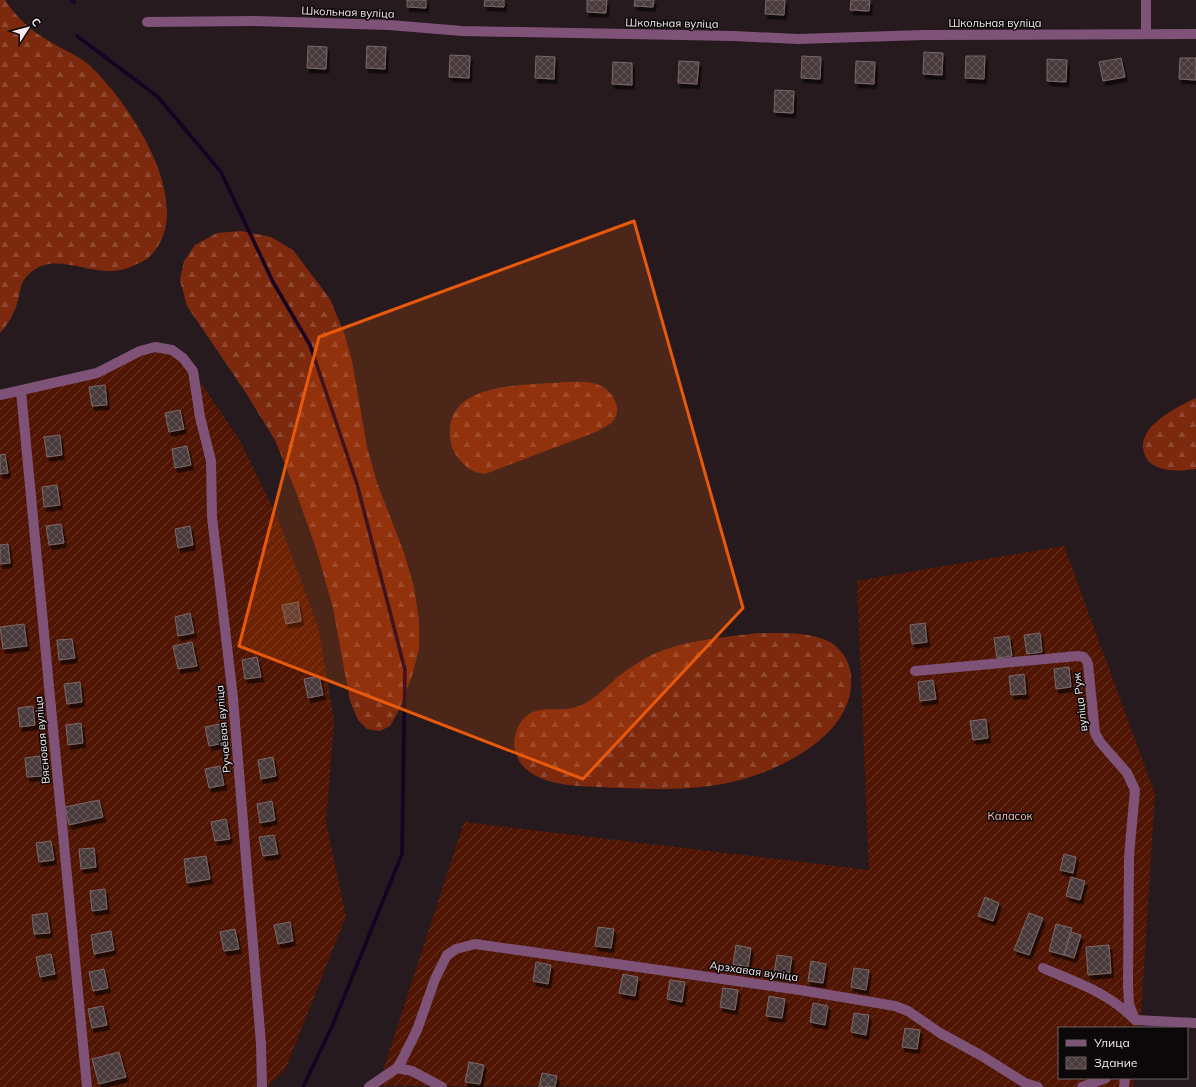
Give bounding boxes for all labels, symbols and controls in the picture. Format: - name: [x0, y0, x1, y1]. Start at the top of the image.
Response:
- street label: Школьная вуліца: [301, 3, 395, 21]
- north arrow: [8, 8, 48, 48]
- text: С: [28, 15, 44, 30]
- street label: Школьная вуліца: [625, 15, 719, 31]
- street label: Школьная вуліца: [948, 16, 1042, 30]
- street label: вуліца Руж: [1069, 672, 1091, 732]
- street label: Ручаёвая вуліца: [212, 684, 234, 774]
- street label: Вясновая вуліца: [31, 695, 53, 785]
- park label: Каласок: [988, 809, 1033, 823]
- street label: Арэхавая вуліца: [709, 958, 799, 984]
- legend: [1058, 1027, 1188, 1079]
- text: Улица: [1093, 1035, 1130, 1050]
- text: Здание: [1094, 1055, 1138, 1070]

